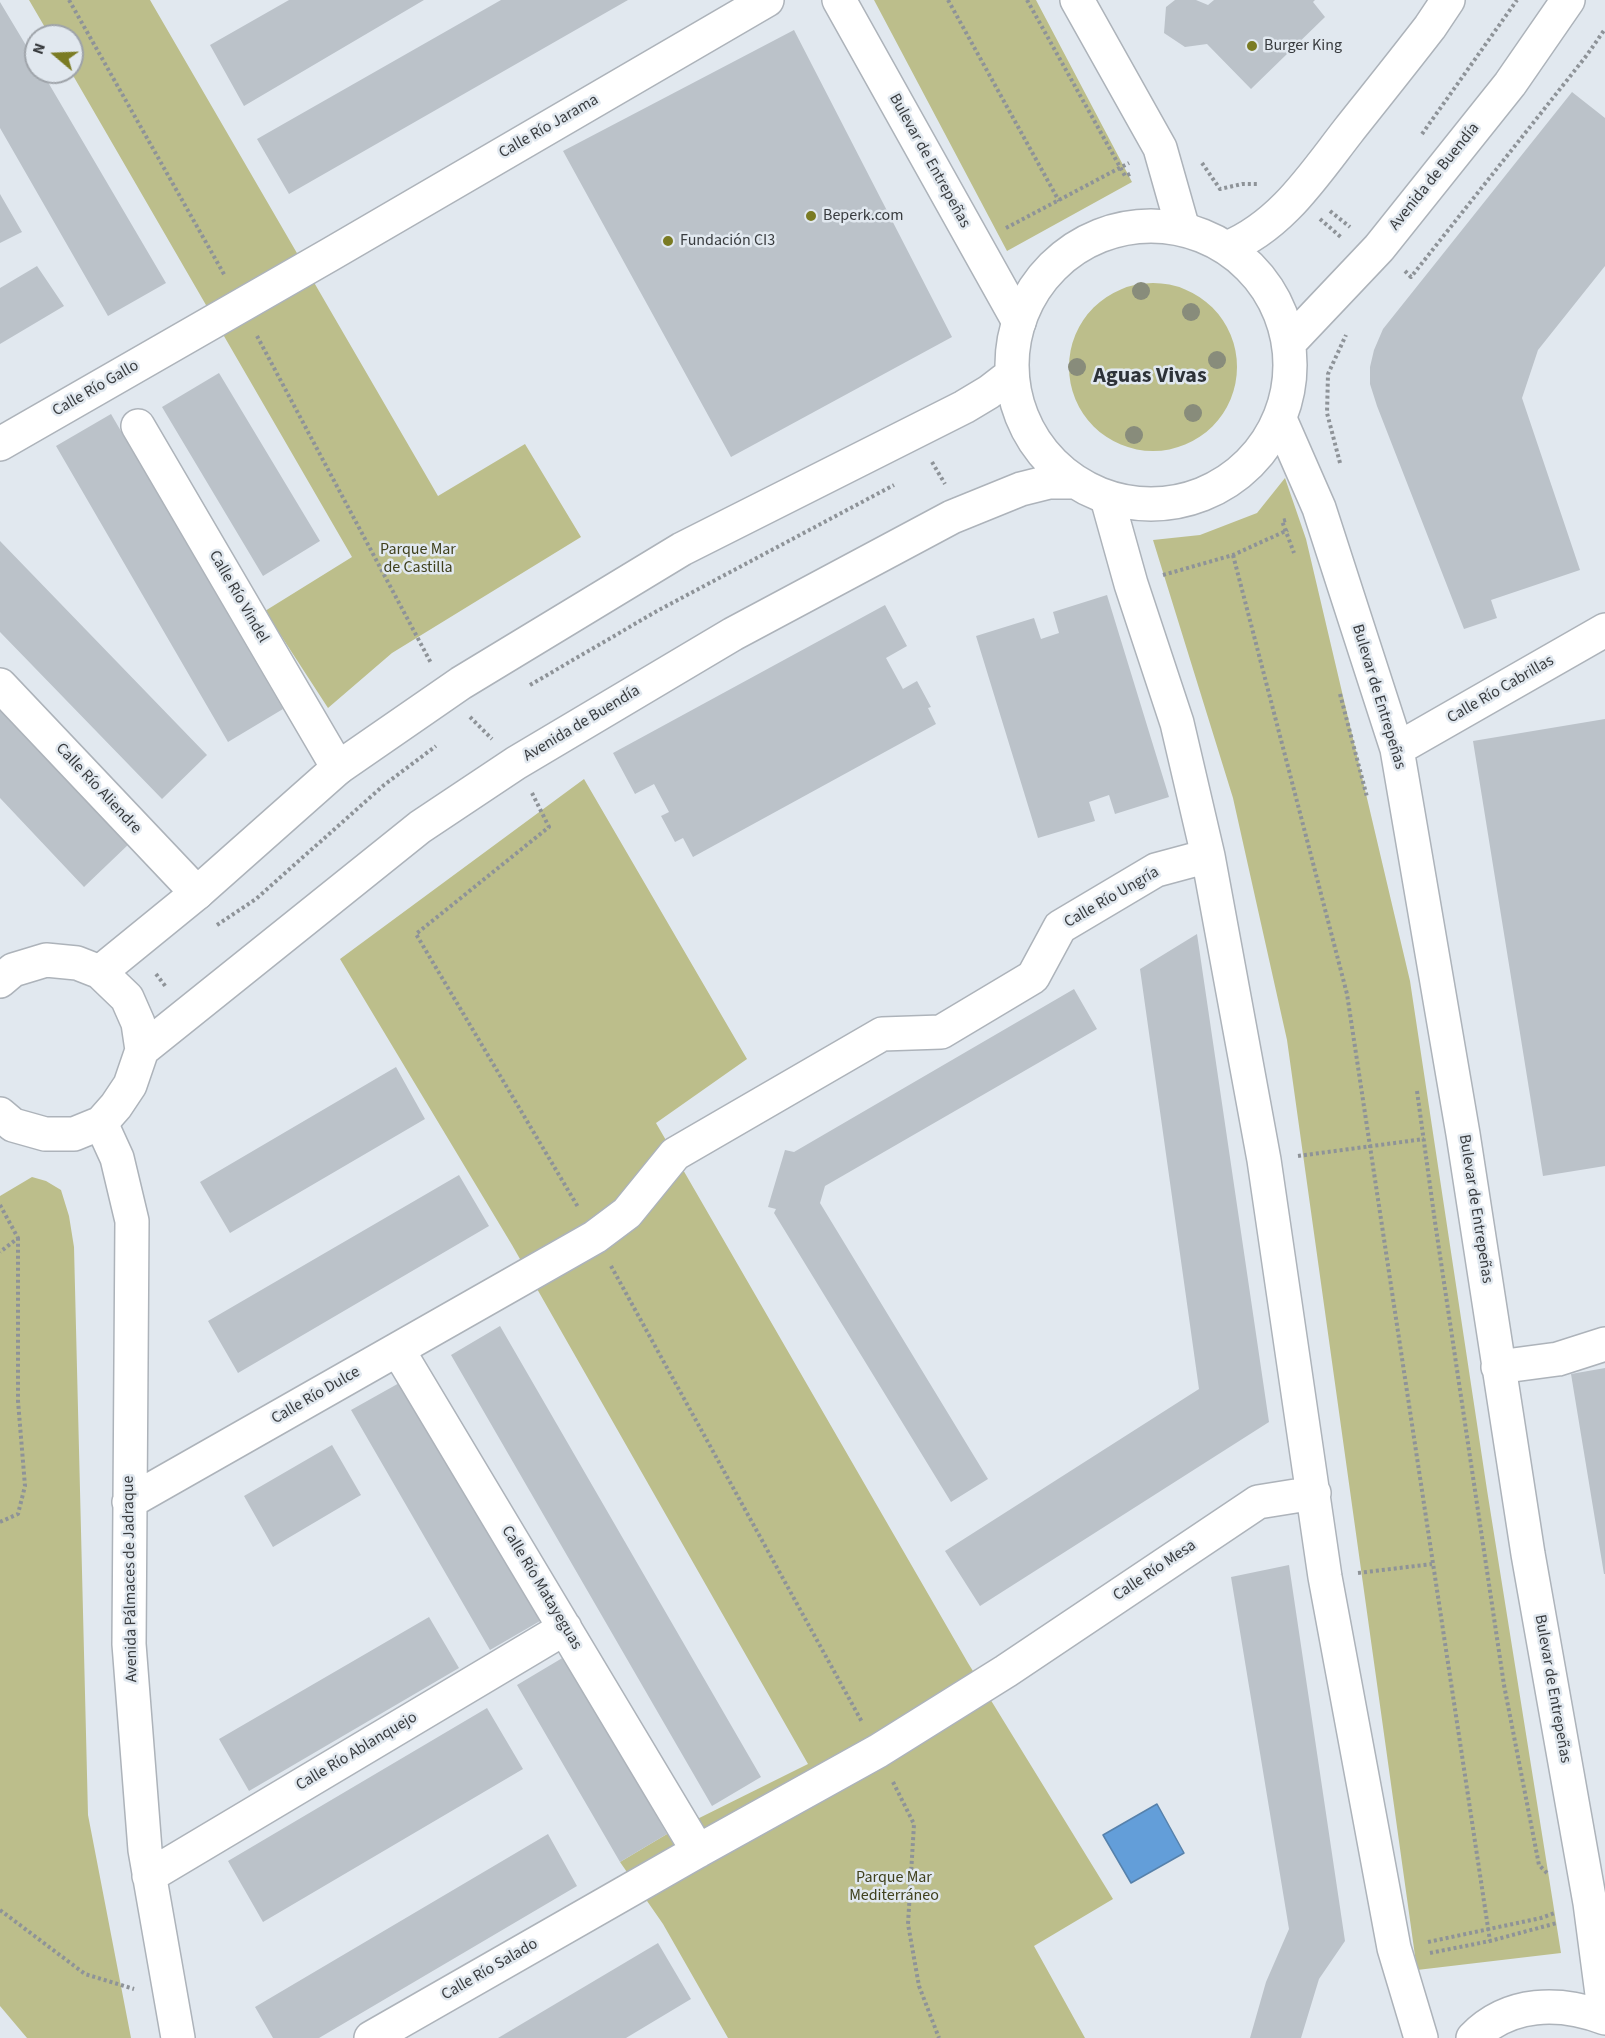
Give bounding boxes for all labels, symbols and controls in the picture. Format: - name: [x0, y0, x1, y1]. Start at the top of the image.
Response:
- north arrow: [24, 24, 84, 84]
- place label: Burger King: [1264, 36, 1342, 56]
- marker: Burger King: [1245, 39, 1259, 53]
- text: N: [27, 40, 51, 57]
- street label: Calle Río Jarama: [496, 91, 602, 163]
- street label: Bulevar de Entrepeñas: [884, 91, 974, 231]
- street label: Avenida de Buendía: [1386, 119, 1484, 235]
- place label: Beperk.com: [823, 206, 904, 226]
- marker: Beperk.com: [804, 209, 818, 223]
- place label: Fundación CI3: [680, 231, 775, 251]
- marker: Fundación CI3: [661, 234, 675, 248]
- street label: Calle Río Gallo: [50, 357, 142, 421]
- district label: Aguas Vivas: [1093, 364, 1207, 390]
- park label: Parque Mar de Castilla: [380, 540, 456, 578]
- street label: Calle Río Vindel: [204, 547, 272, 647]
- street label: Bulevar de Entrepeñas: [1347, 622, 1409, 772]
- street label: Calle Río Cabrillas: [1444, 652, 1558, 728]
- street label: Avenida de Buendía: [520, 682, 644, 766]
- street label: Calle Río Aliendre: [51, 740, 145, 838]
- street label: Calle Río Ungría: [1061, 863, 1163, 933]
- street label: Bulevar de Entrepeñas: [1454, 1133, 1496, 1285]
- street label: Calle Río Dulce: [268, 1363, 364, 1429]
- street label: Avenida Pálmaces de Jadraque: [120, 1475, 142, 1683]
- street label: Calle Río Matayeguas: [497, 1523, 585, 1653]
- street label: Calle Río Mesa: [1110, 1536, 1200, 1606]
- street label: Bulevar de Entrepeñas: [1529, 1613, 1575, 1765]
- street label: Calle Río Ablanquejo: [293, 1708, 421, 1796]
- park label: Parque Mar Mediterráneo: [849, 1868, 939, 1906]
- street label: Calle Río Salado: [439, 1935, 541, 2005]

